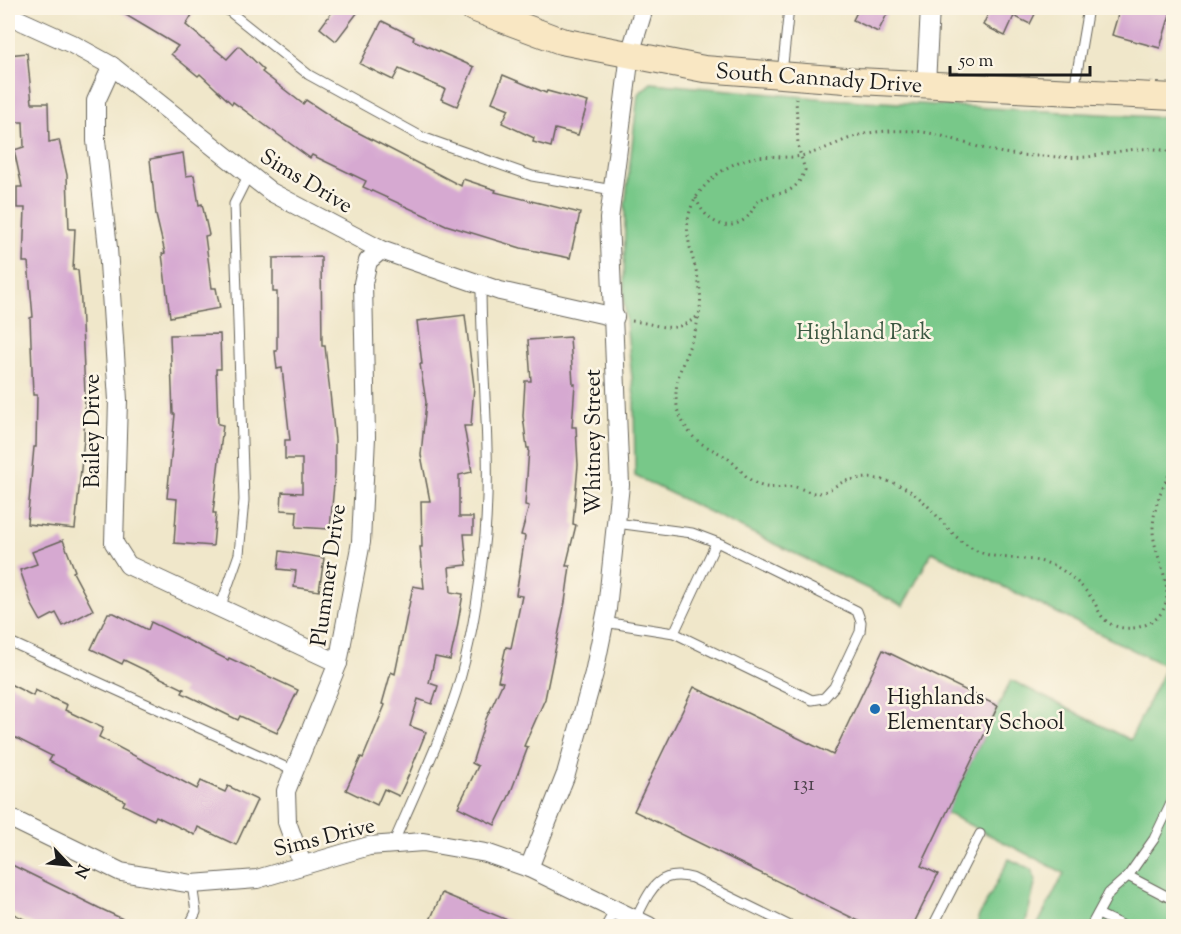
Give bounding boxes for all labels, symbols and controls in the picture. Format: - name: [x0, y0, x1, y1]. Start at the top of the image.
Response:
- scale bar: [950, 39, 1090, 77]
- text: 50 m: [958, 49, 994, 75]
- street label: South Cannady Drive: [714, 57, 923, 103]
- street label: Sims Drive: [253, 142, 358, 223]
- park label: Highland Park: [796, 318, 932, 350]
- street label: Whitney Street: [579, 368, 611, 515]
- street label: Bailey Drive: [78, 374, 110, 488]
- street label: Plummer Drive: [304, 502, 356, 649]
- place label: Highlands Elementary School: [887, 683, 1064, 740]
- marker: Highlands Elementary School: [868, 702, 882, 716]
- house number: 131: [793, 771, 815, 800]
- street label: Sims Drive: [270, 811, 379, 867]
- north arrow: [39, 835, 99, 895]
- text: N: [67, 860, 93, 881]

